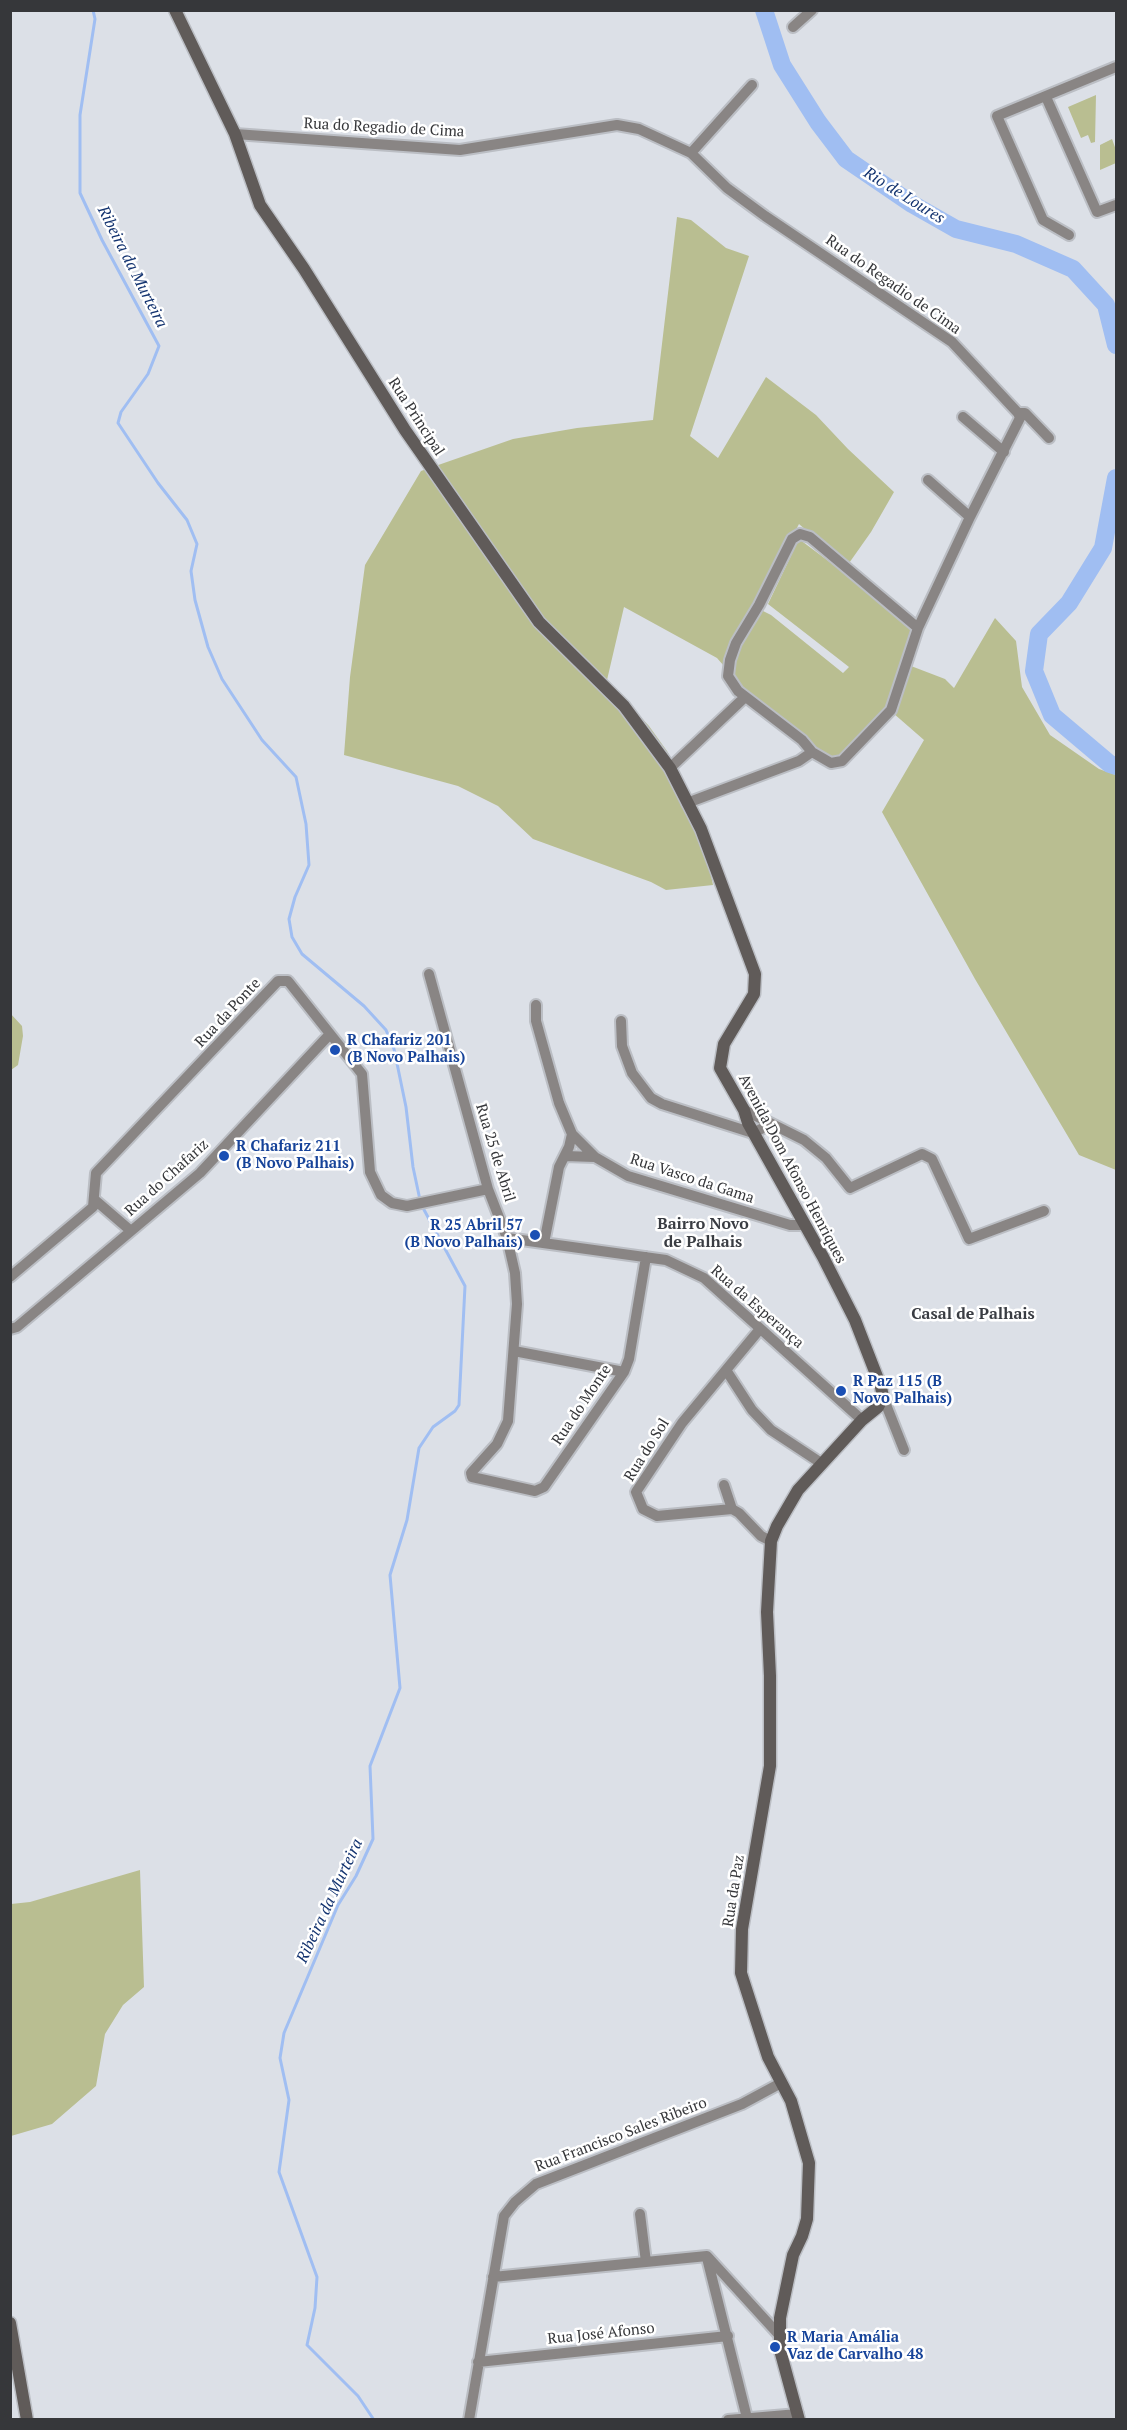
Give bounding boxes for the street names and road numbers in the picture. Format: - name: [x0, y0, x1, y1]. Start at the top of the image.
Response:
- street label: Rua do Regadio de Cima: [303, 115, 465, 141]
- street label: Rua do Regadio de Cima: [822, 231, 964, 339]
- street label: Rua Principal: [384, 375, 448, 459]
- street label: Rua da Ponte: [192, 975, 264, 1051]
- street label: Avenida Dom Afonso Henriques: [734, 1071, 850, 1267]
- street label: Rua 25 de Abril: [472, 1102, 518, 1204]
- street label: Rua do Chafariz: [122, 1136, 212, 1220]
- street label: Rua Vasco da Gama: [628, 1150, 756, 1208]
- street label: Rua da Esperança: [707, 1262, 807, 1352]
- street label: Rua do Monte: [549, 1361, 615, 1449]
- street label: Rua do Sol: [621, 1415, 673, 1485]
- street label: Rua da Paz: [719, 1854, 749, 1928]
- street label: Rua Francisco Sales Ribeiro: [533, 2094, 709, 2176]
- street label: Rua José Afonso: [547, 2319, 655, 2349]

